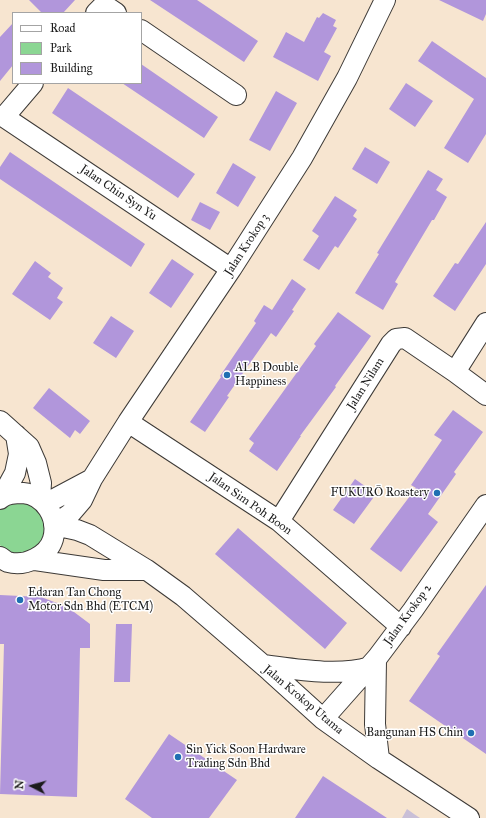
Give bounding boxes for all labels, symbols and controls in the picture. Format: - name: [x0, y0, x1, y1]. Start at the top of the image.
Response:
- legend: [12, 12, 142, 84]
- text: Road: [50, 21, 76, 35]
- text: Park: [50, 41, 72, 55]
- text: Building: [50, 61, 92, 75]
- street label: Jalan Chin Syn Yu: [77, 162, 159, 224]
- street label: Jalan Krokop 3: [222, 211, 272, 279]
- street label: Jalan Nilam: [344, 355, 388, 413]
- place label: ALB Double Happiness: [235, 361, 298, 389]
- marker: ALB Double Happiness: [222, 370, 232, 380]
- street label: Jalan Sim Poh Boon: [206, 470, 294, 538]
- place label: FUKURŌ Roastery: [330, 486, 429, 500]
- marker: FUKURŌ Roastery: [432, 488, 442, 498]
- street label: Jalan Krokop 2: [381, 582, 435, 648]
- place label: Edaran Tan Chong Motor Sdn Bhd (ETCM): [28, 586, 153, 614]
- marker: Edaran Tan Chong Motor Sdn Bhd (ETCM): [15, 595, 25, 605]
- street label: Jalan Krokop Utama: [260, 662, 346, 738]
- place label: Bangunan HS Chin: [366, 726, 463, 740]
- marker: Bangunan HS Chin: [466, 728, 476, 738]
- place label: Sin Yick Soon Hardware Trading Sdn Bhd: [186, 743, 306, 771]
- marker: Sin Yick Soon Hardware Trading Sdn Bhd: [173, 752, 183, 762]
- north arrow: [12, 766, 52, 806]
- text: N: [13, 779, 27, 790]

